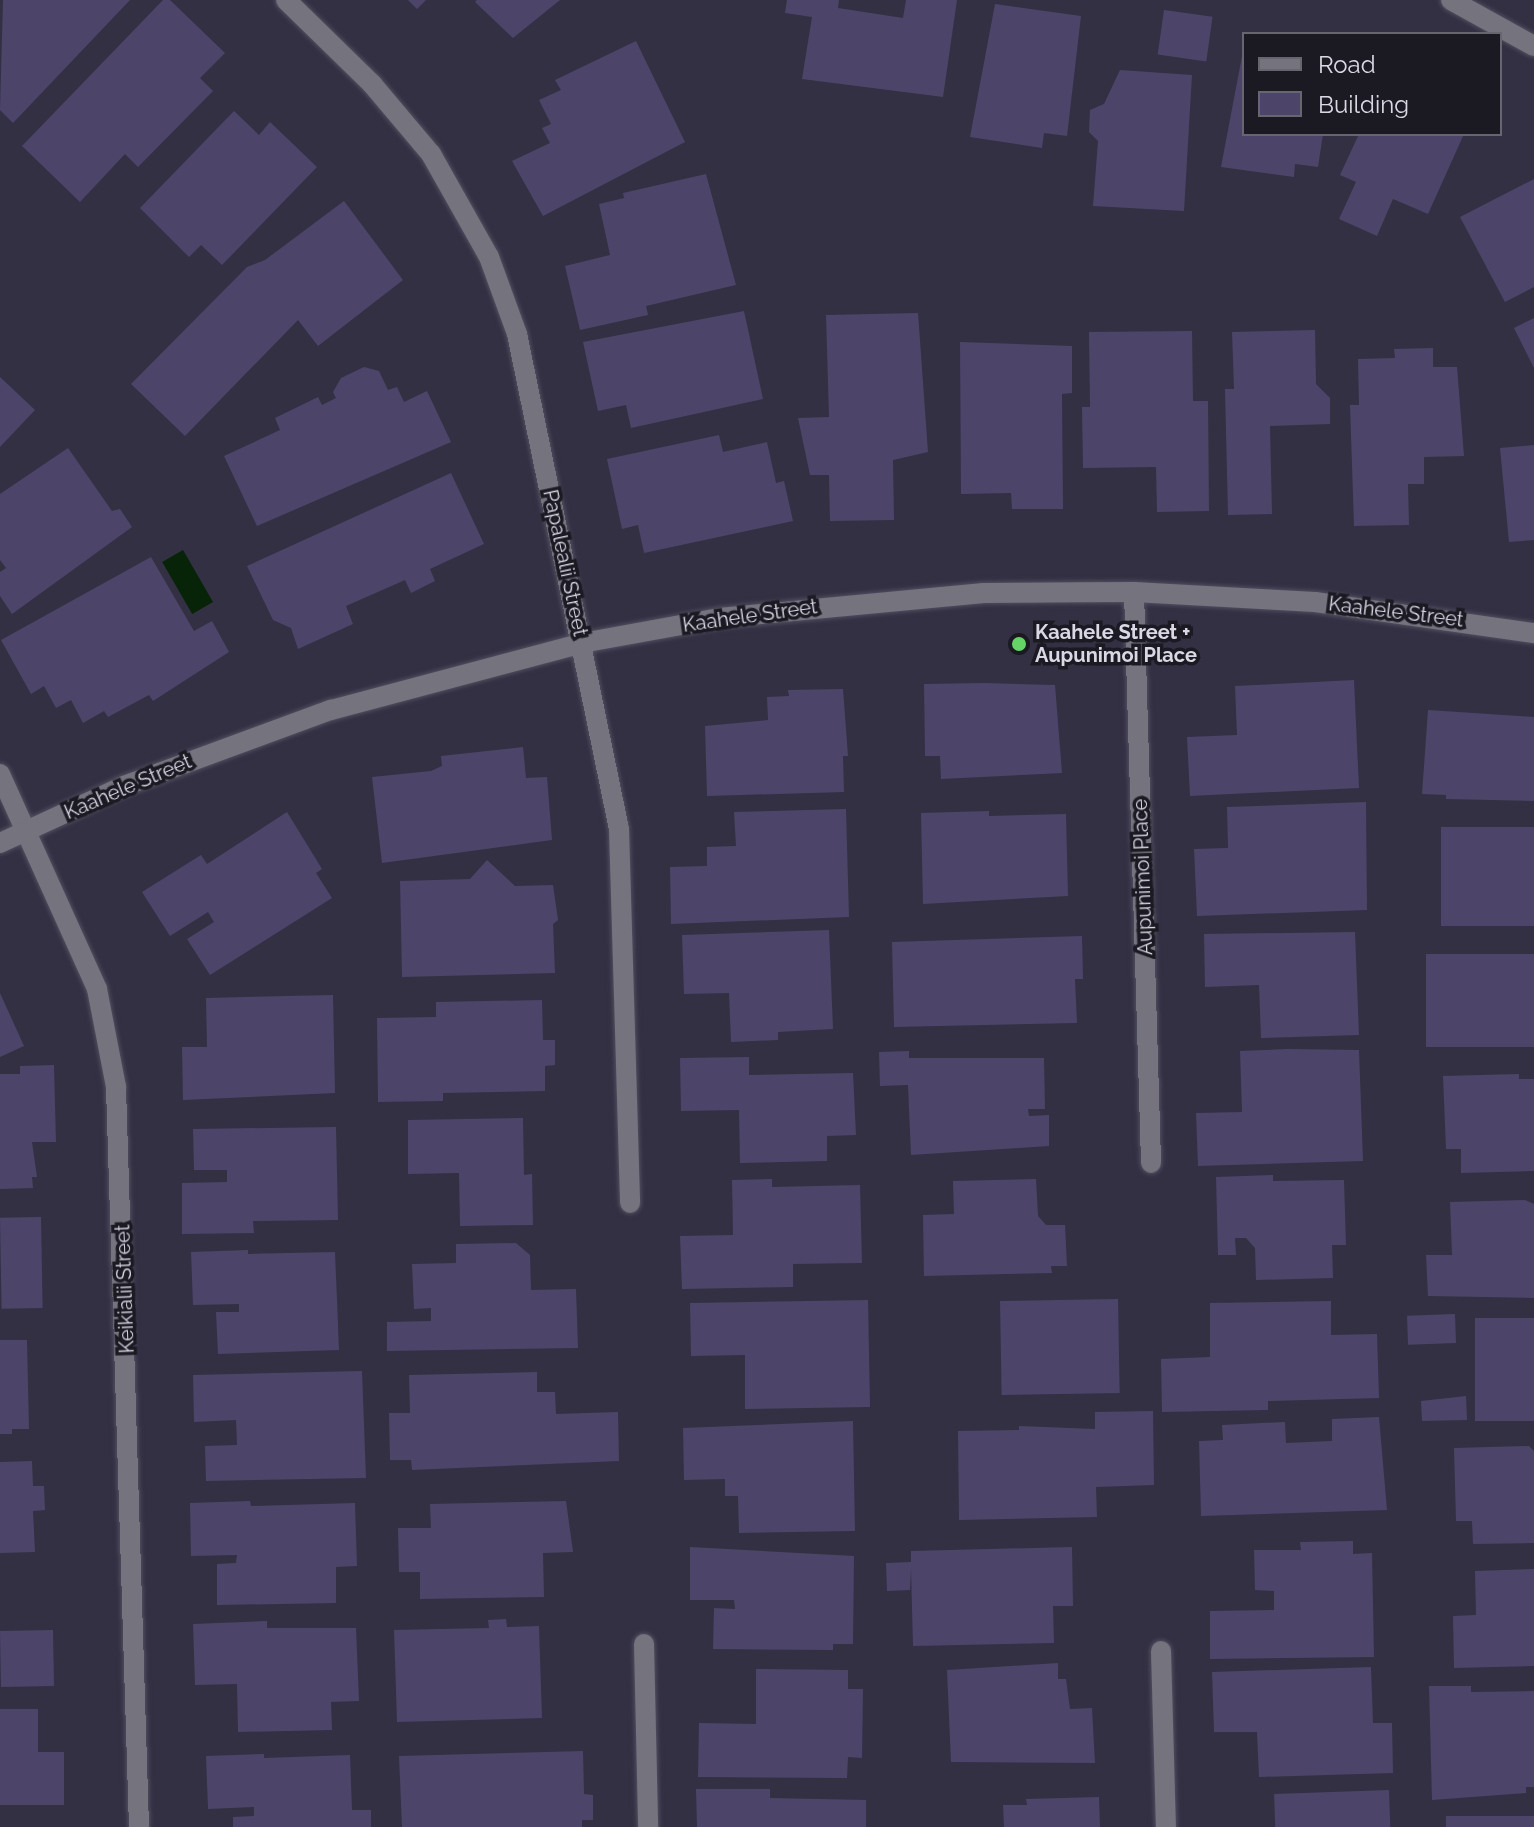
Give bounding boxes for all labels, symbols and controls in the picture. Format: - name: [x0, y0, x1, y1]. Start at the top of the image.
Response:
- legend: [1242, 32, 1502, 136]
- text: Road: [1318, 50, 1376, 79]
- text: Building: [1318, 90, 1409, 119]
- street label: Papalealii Street: [538, 488, 592, 638]
- street label: Kaahele Street: [1327, 592, 1465, 632]
- street label: Kaahele Street: [681, 595, 819, 637]
- place label: Kaahele Street + Aupunimoi Place: [1035, 620, 1197, 667]
- marker: Kaahele Street + Aupunimoi Place: [1010, 635, 1028, 653]
- street label: Kaahele Street: [61, 749, 195, 825]
- street label: Aupunimoi Place: [1128, 798, 1158, 956]
- street label: Keikialii Street: [111, 1224, 139, 1354]

